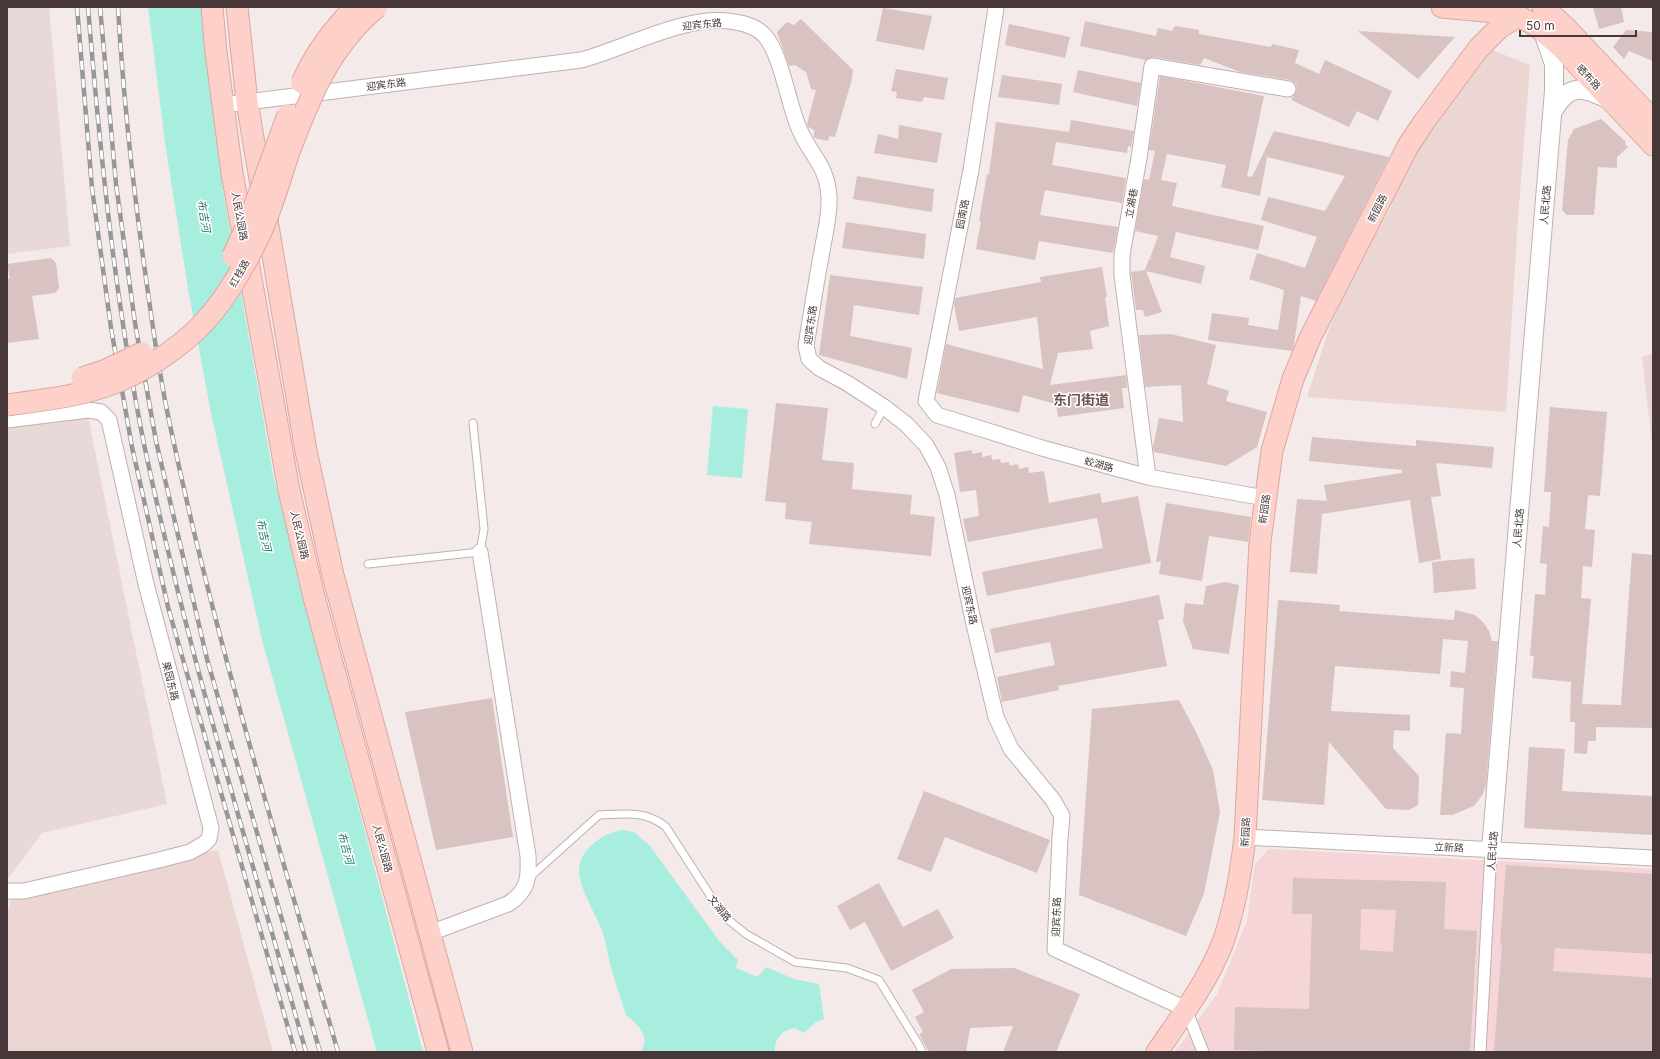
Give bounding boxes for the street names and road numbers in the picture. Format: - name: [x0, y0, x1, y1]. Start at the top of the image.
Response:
- street label: 迎宾东路: [681, 16, 723, 32]
- street label: 晒布路: [1574, 62, 1604, 92]
- street label: 迎宾东路: [365, 76, 407, 92]
- street label: 人民北路: [1537, 185, 1553, 225]
- street label: 立湖巷: [1122, 187, 1140, 219]
- street label: 人民公园路: [230, 190, 250, 242]
- street label: 新园路: [1365, 192, 1389, 224]
- street label: 园南路: [953, 198, 971, 230]
- street label: 红桂路: [226, 257, 252, 289]
- street label: 迎宾东路: [801, 304, 819, 346]
- street label: 蛟湖路: [1083, 454, 1115, 474]
- street label: 新园路: [1256, 493, 1272, 525]
- street label: 人民北路: [1510, 508, 1526, 548]
- street label: 人民公园路: [289, 509, 311, 561]
- street label: 迎宾东路: [960, 584, 980, 626]
- street label: 果园东路: [160, 659, 182, 702]
- street label: 新园路: [1238, 817, 1252, 847]
- street label: 人民公园路: [371, 822, 395, 874]
- street label: 人民北路: [1485, 831, 1499, 871]
- street label: 立新路: [1434, 840, 1464, 854]
- street label: 文湖路: [706, 893, 734, 923]
- street label: 迎宾东路: [1049, 897, 1063, 937]

